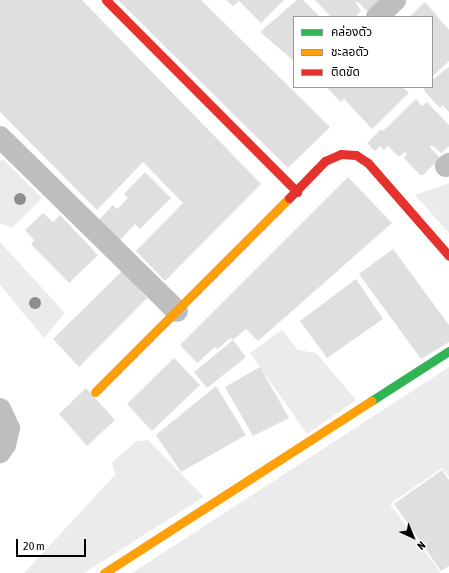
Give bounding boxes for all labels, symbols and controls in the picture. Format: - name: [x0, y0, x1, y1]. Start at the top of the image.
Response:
- legend: [293, 16, 433, 88]
- text: คล่องตัว: [331, 25, 372, 39]
- text: ชะลอตัว: [331, 45, 369, 59]
- text: ติดขัด: [331, 65, 360, 79]
- north arrow: [393, 517, 433, 557]
- scale bar: [18, 531, 88, 557]
- text: 20 m: [23, 539, 45, 553]
- text: N: [415, 539, 428, 552]

